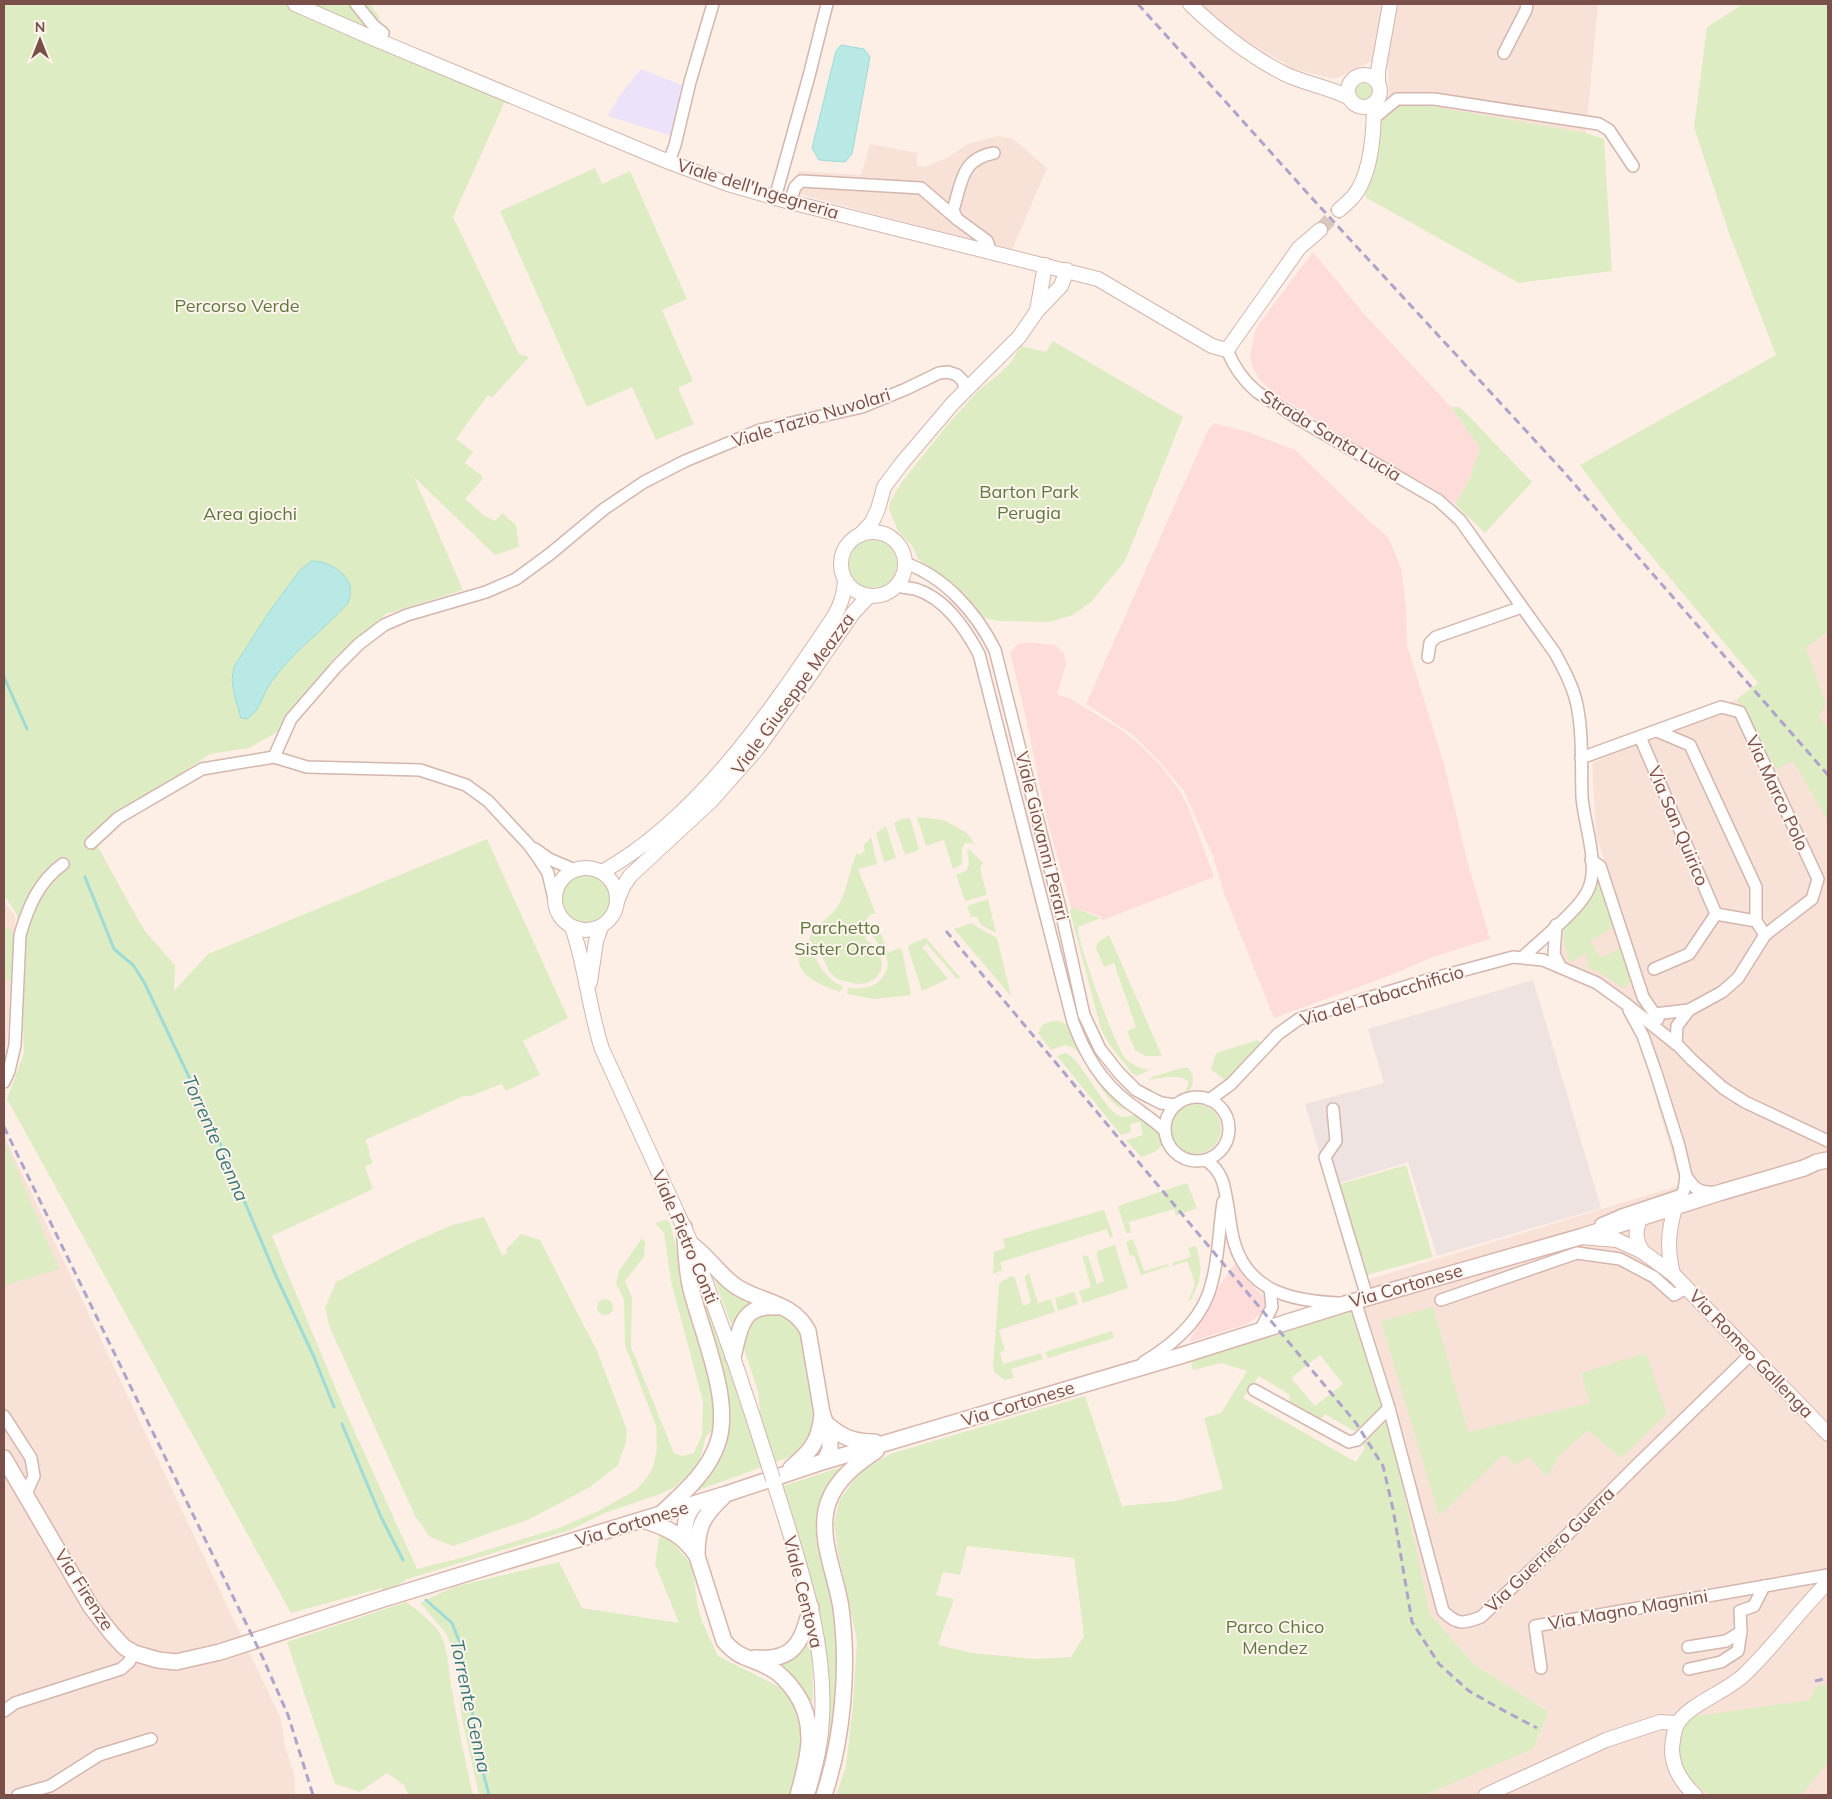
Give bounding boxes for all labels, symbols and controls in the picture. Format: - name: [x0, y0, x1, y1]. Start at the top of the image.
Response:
- north arrow: [15, 15, 65, 65]
- text: N: [35, 18, 45, 36]
- street label: Viale dell'Ingegneria: [674, 153, 842, 224]
- park label: Percorso Verde: [174, 294, 300, 317]
- street label: Viale Tazio Nuvolari: [729, 382, 893, 453]
- street label: Strada Santa Lucia: [1257, 385, 1405, 486]
- park label: Barton Park Perugia: [979, 480, 1080, 524]
- park label: Area giochi: [203, 502, 297, 525]
- street label: Viale Giuseppe Meazza: [726, 608, 859, 779]
- street label: Via Marco Polo: [1741, 731, 1814, 854]
- street label: Viale Giovanni Perari: [1010, 749, 1075, 923]
- street label: Via San Quirico: [1643, 762, 1714, 889]
- park label: Parchetto Sister Orca: [794, 916, 886, 960]
- street label: Via del Tabacchificio: [1297, 960, 1467, 1031]
- water label: Torrente Genna: [177, 1071, 255, 1205]
- street label: Viale Pietro Conti: [647, 1166, 724, 1307]
- street label: Via Cortonese: [1347, 1258, 1465, 1313]
- street label: Via Romeo Gallenga: [1684, 1285, 1819, 1423]
- street label: Via Cortonese: [959, 1375, 1077, 1432]
- street label: Via Guerriero Guerra: [1480, 1482, 1619, 1617]
- street label: Via Cortonese: [573, 1495, 691, 1552]
- street label: Viale Centova: [778, 1533, 829, 1650]
- street label: Via Firenze: [50, 1545, 119, 1635]
- street label: Via Magno Magnini: [1546, 1584, 1710, 1635]
- park label: Parco Chico Mendez: [1226, 1615, 1324, 1659]
- water label: Torrente Genna: [445, 1637, 497, 1775]

